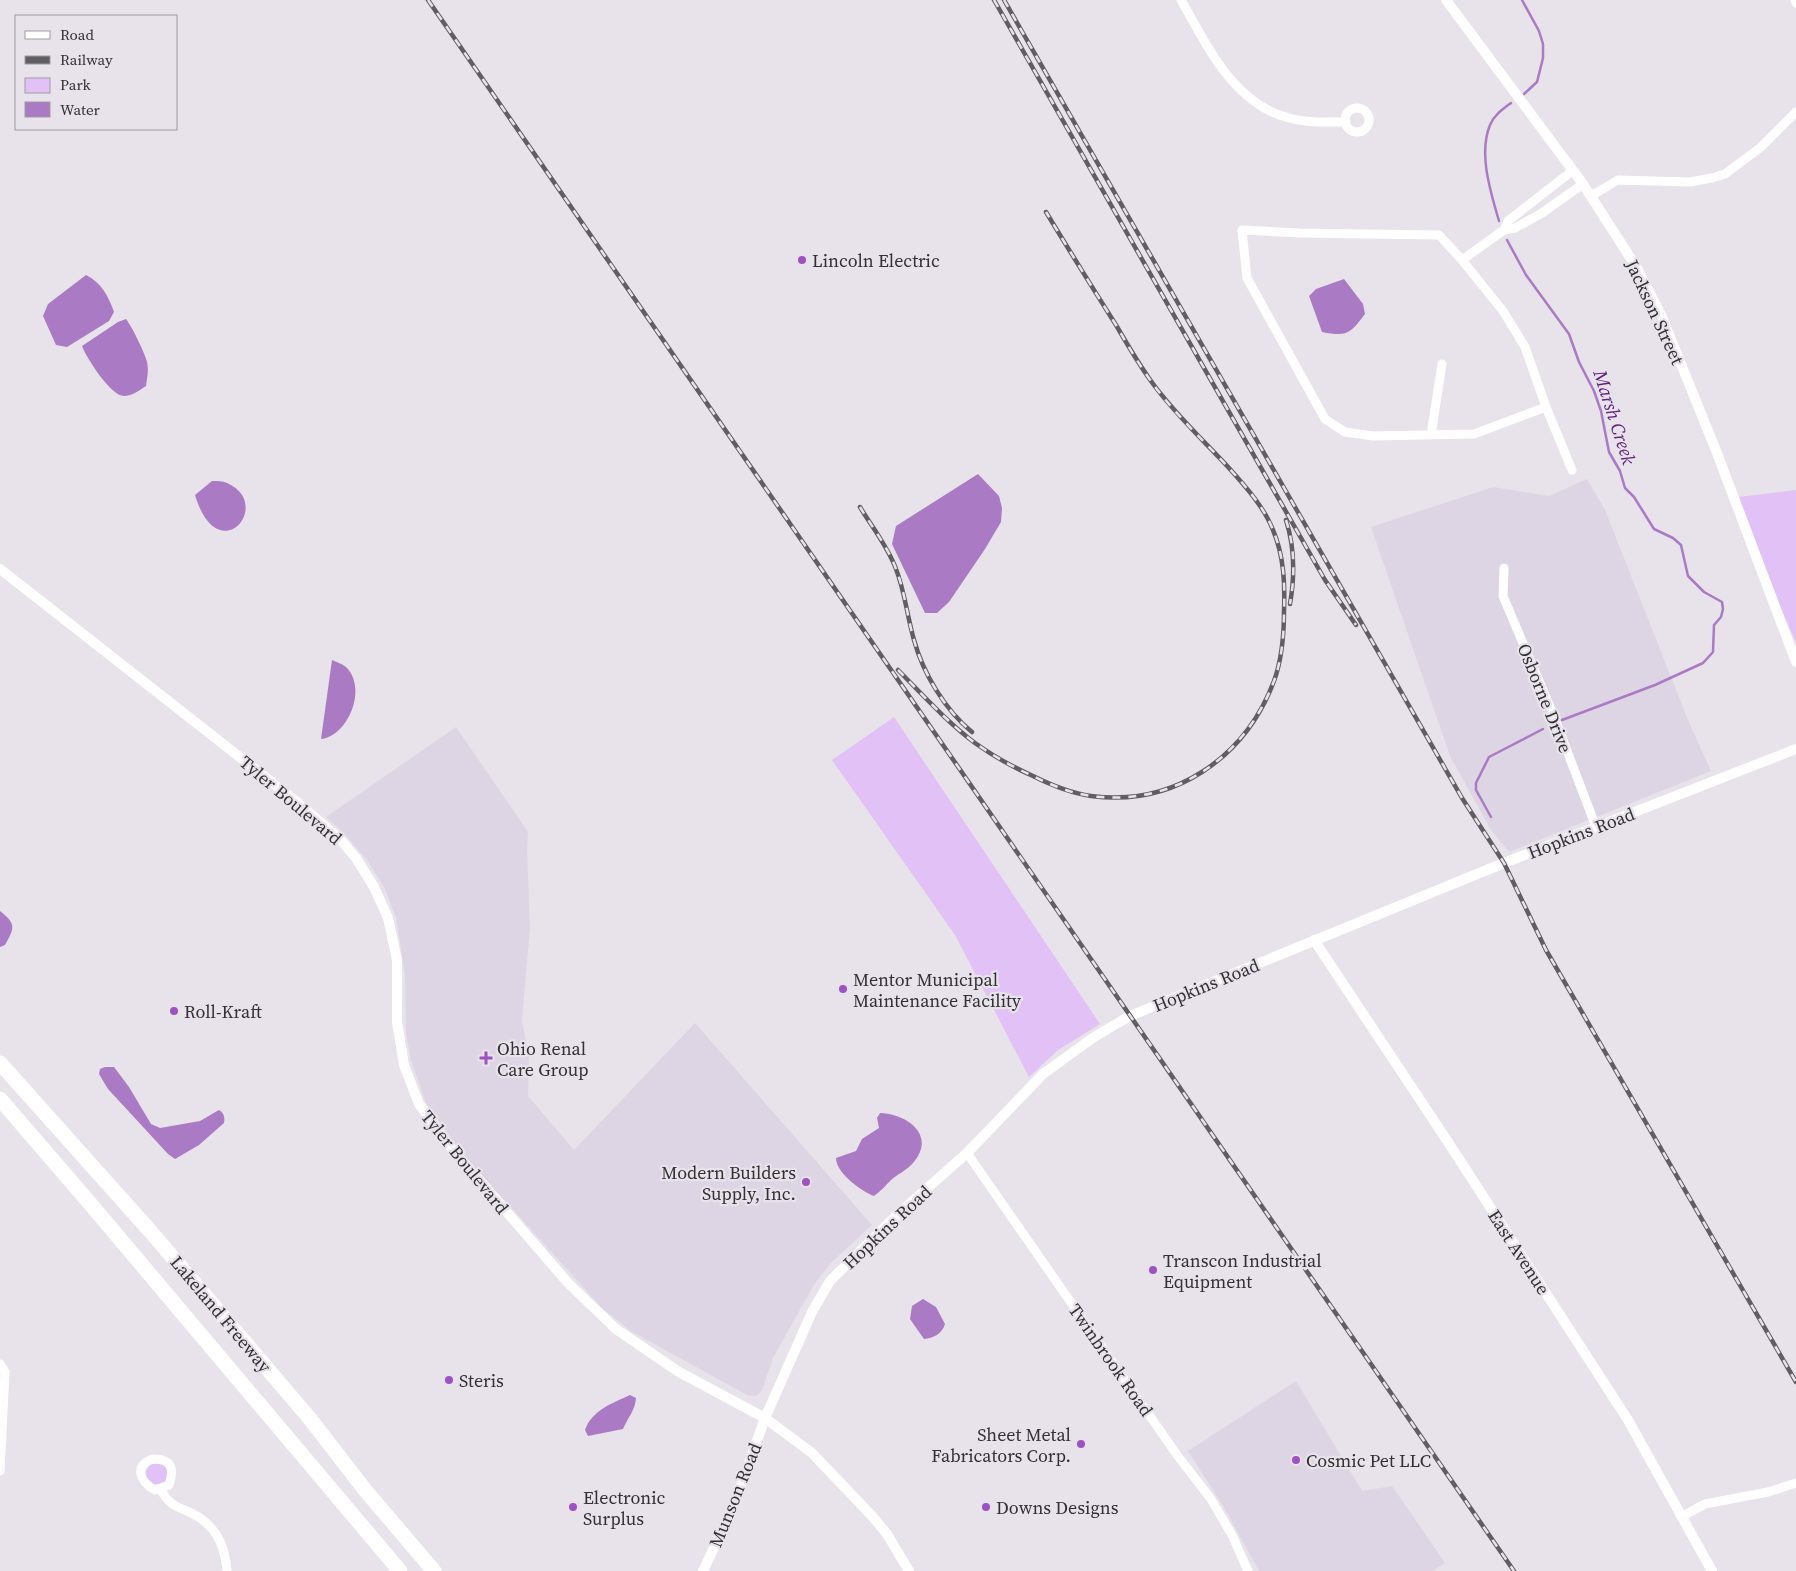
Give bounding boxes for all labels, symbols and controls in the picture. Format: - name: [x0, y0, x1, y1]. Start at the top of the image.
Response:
- legend: [15, 15, 178, 130]
- text: Road: [60, 24, 94, 45]
- text: Railway: [60, 49, 113, 70]
- text: Park: [60, 74, 92, 95]
- text: Water: [60, 99, 101, 120]
- place label: Lincoln Electric: [812, 248, 940, 273]
- marker: Lincoln Electric: [796, 254, 808, 266]
- street label: Jackson Street: [1619, 255, 1690, 369]
- water label: Marsh Creek: [1587, 365, 1643, 468]
- street label: Osborne Drive: [1512, 640, 1578, 756]
- street label: Tyler Boulevard: [234, 750, 348, 850]
- street label: Hopkins Road: [1524, 801, 1638, 865]
- street label: Hopkins Road: [1149, 952, 1263, 1018]
- place label: Mentor Municipal Maintenance Facility: [853, 967, 1022, 1013]
- marker: Mentor Municipal Maintenance Facility: [837, 983, 849, 995]
- place label: Roll-Kraft: [184, 999, 262, 1024]
- marker: Roll-Kraft: [168, 1005, 180, 1017]
- place label: Ohio Renal Care Group: [497, 1036, 588, 1082]
- marker: Ohio Renal Care Group: [479, 1051, 493, 1065]
- street label: Tyler Boulevard: [415, 1105, 515, 1219]
- place label: Modern Builders Supply, Inc.: [661, 1160, 796, 1206]
- marker: Modern Builders Supply, Inc.: [800, 1176, 812, 1188]
- street label: Hopkins Road: [837, 1179, 937, 1275]
- street label: East Avenue: [1482, 1205, 1556, 1299]
- place label: Transcon Industrial Equipment: [1163, 1248, 1322, 1294]
- street label: Lakeland Freeway: [165, 1250, 278, 1378]
- marker: Transcon Industrial Equipment: [1147, 1264, 1159, 1276]
- street label: Twinbrook Road: [1063, 1299, 1159, 1421]
- place label: Steris: [459, 1368, 504, 1393]
- marker: Steris: [443, 1374, 455, 1386]
- place label: Sheet Metal Fabricators Corp.: [931, 1422, 1071, 1468]
- marker: Sheet Metal Fabricators Corp.: [1075, 1438, 1087, 1450]
- street label: Munson Road: [703, 1439, 767, 1551]
- place label: Cosmic Pet LLC: [1306, 1448, 1431, 1473]
- marker: Cosmic Pet LLC: [1290, 1454, 1302, 1466]
- place label: Electronic Surplus: [583, 1485, 666, 1531]
- place label: Downs Designs: [996, 1495, 1119, 1520]
- marker: Electronic Surplus: [567, 1501, 579, 1513]
- marker: Downs Designs: [980, 1501, 992, 1513]

